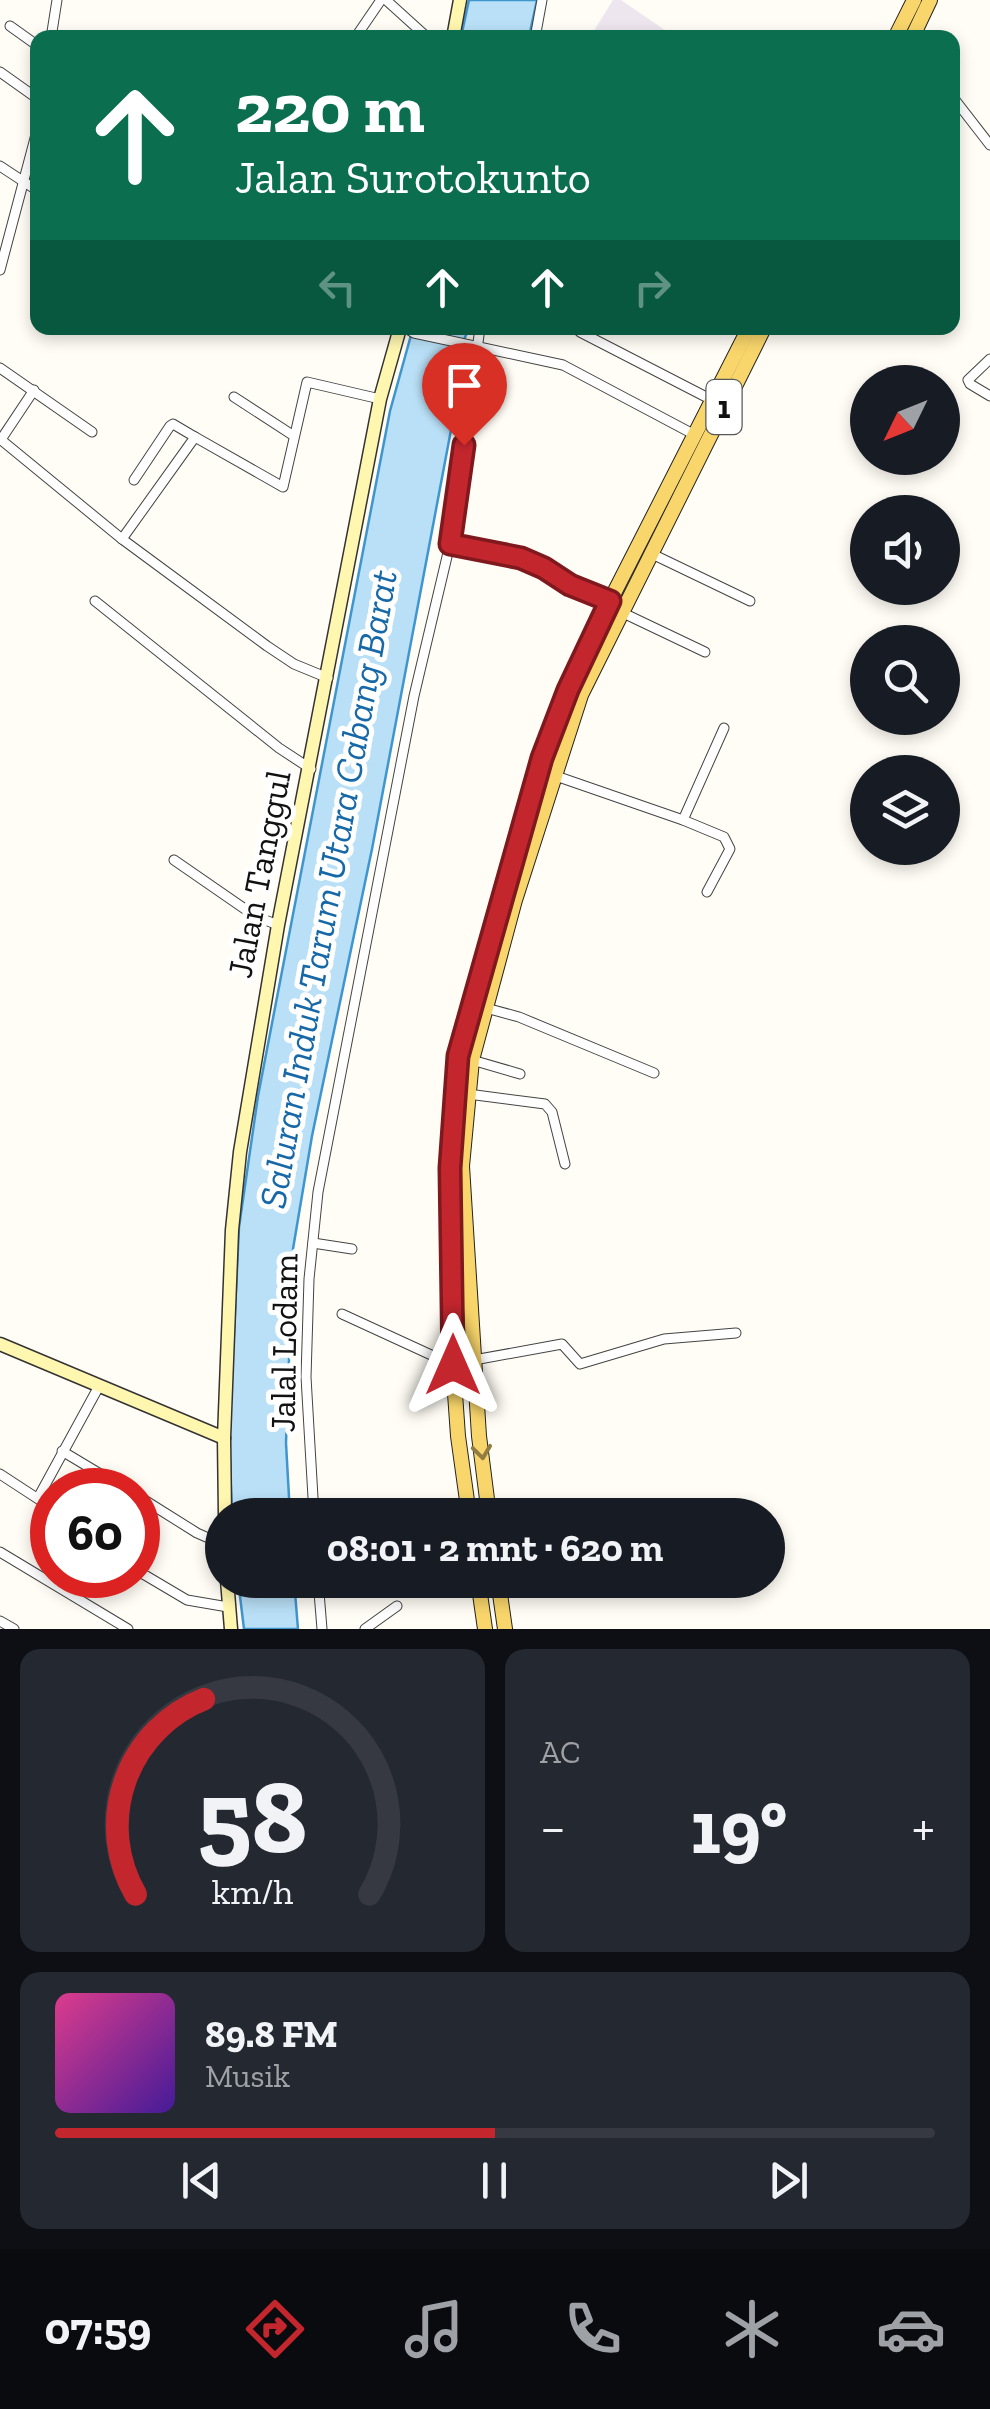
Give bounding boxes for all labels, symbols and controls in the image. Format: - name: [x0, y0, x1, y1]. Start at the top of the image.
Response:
- text: 220 m: [235, 66, 425, 150]
- icon: ahead: [70, 70, 200, 200]
- text: Jalan Surotokunto: [235, 151, 591, 205]
- icon: left: [310, 260, 365, 315]
- icon: ahead: [415, 260, 470, 315]
- icon: ahead: [520, 260, 575, 315]
- icon: right: [625, 260, 680, 315]
- pin: [422, 343, 507, 446]
- icon: arrive: [437, 358, 492, 413]
- north arrow: [850, 365, 960, 475]
- map controls: [850, 365, 960, 865]
- road number: 1: [706, 380, 742, 434]
- button: sound: [850, 495, 960, 605]
- water label: Saluran Induk Tarum Utara Cabang Barat: [249, 566, 407, 1212]
- button: search: [850, 625, 960, 735]
- button: layers: [850, 755, 960, 865]
- street label: Jalan Tanggul: [218, 767, 300, 981]
- street label: Jalal Lodam: [261, 1253, 307, 1433]
- position arrow: [401, 1313, 505, 1417]
- one-way arrow: [470, 1444, 491, 1461]
- speed limit sign: 60: [30, 1468, 160, 1598]
- text: 08:01 · 2 mnt · 620 m: [327, 1525, 663, 1571]
- text: AC: [540, 1733, 581, 1771]
- text: 58: [197, 1754, 308, 1879]
- text: 19°: [690, 1782, 787, 1872]
- text: −: [540, 1794, 566, 1860]
- text: +: [912, 1794, 935, 1860]
- text: km/h: [212, 1870, 293, 1913]
- text: 89.8 FM: [205, 2011, 338, 2057]
- text: Musik: [205, 2057, 290, 2095]
- icon: previous: [174, 2153, 229, 2208]
- icon: pause: [467, 2153, 522, 2208]
- icon: next: [761, 2153, 816, 2208]
- icon: directions: [240, 2294, 310, 2364]
- icon: music: [399, 2294, 469, 2364]
- icon: phone: [558, 2294, 628, 2364]
- icon: climate: [717, 2294, 787, 2364]
- icon: car: [876, 2294, 946, 2364]
- text: 07:59: [44, 2302, 151, 2356]

